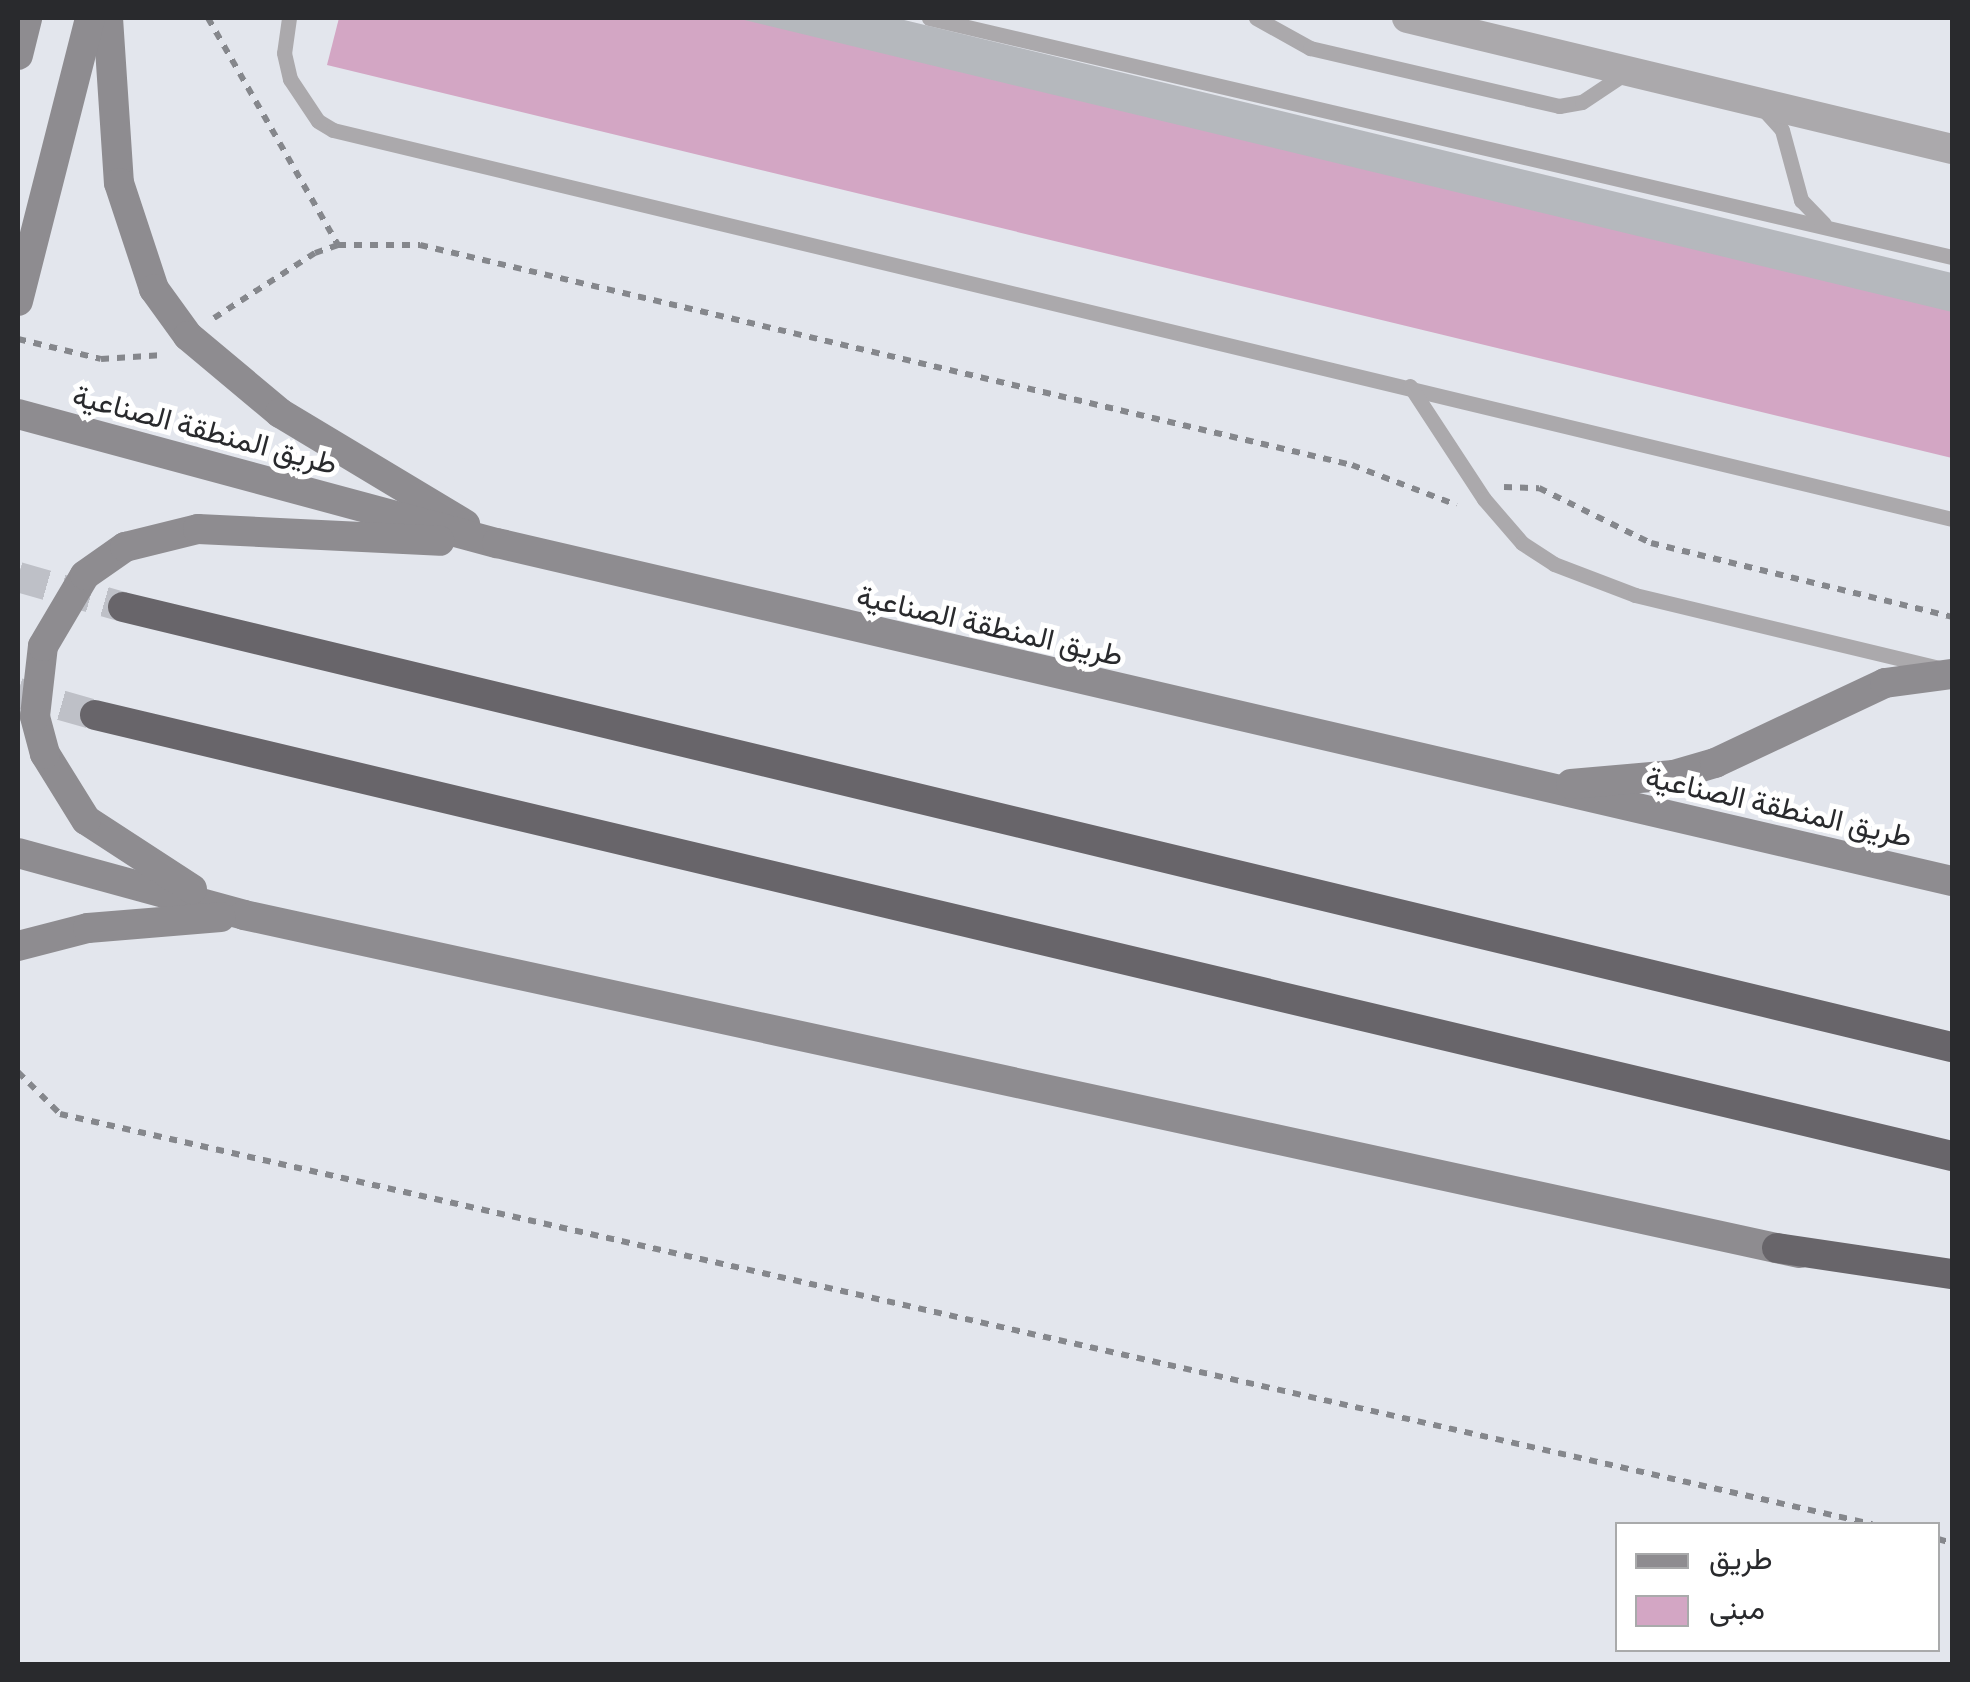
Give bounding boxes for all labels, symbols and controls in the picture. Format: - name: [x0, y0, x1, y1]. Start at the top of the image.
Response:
- street label: طريق المنطقة الصناعية: [69, 376, 341, 482]
- street label: طريق المنطقة الصناعية: [853, 577, 1127, 673]
- street label: طريق المنطقة الصناعية: [1642, 758, 1916, 854]
- legend: [1615, 1522, 1940, 1652]
- text: طريق: [1709, 1538, 1773, 1578]
- text: مبنى: [1709, 1588, 1765, 1628]

